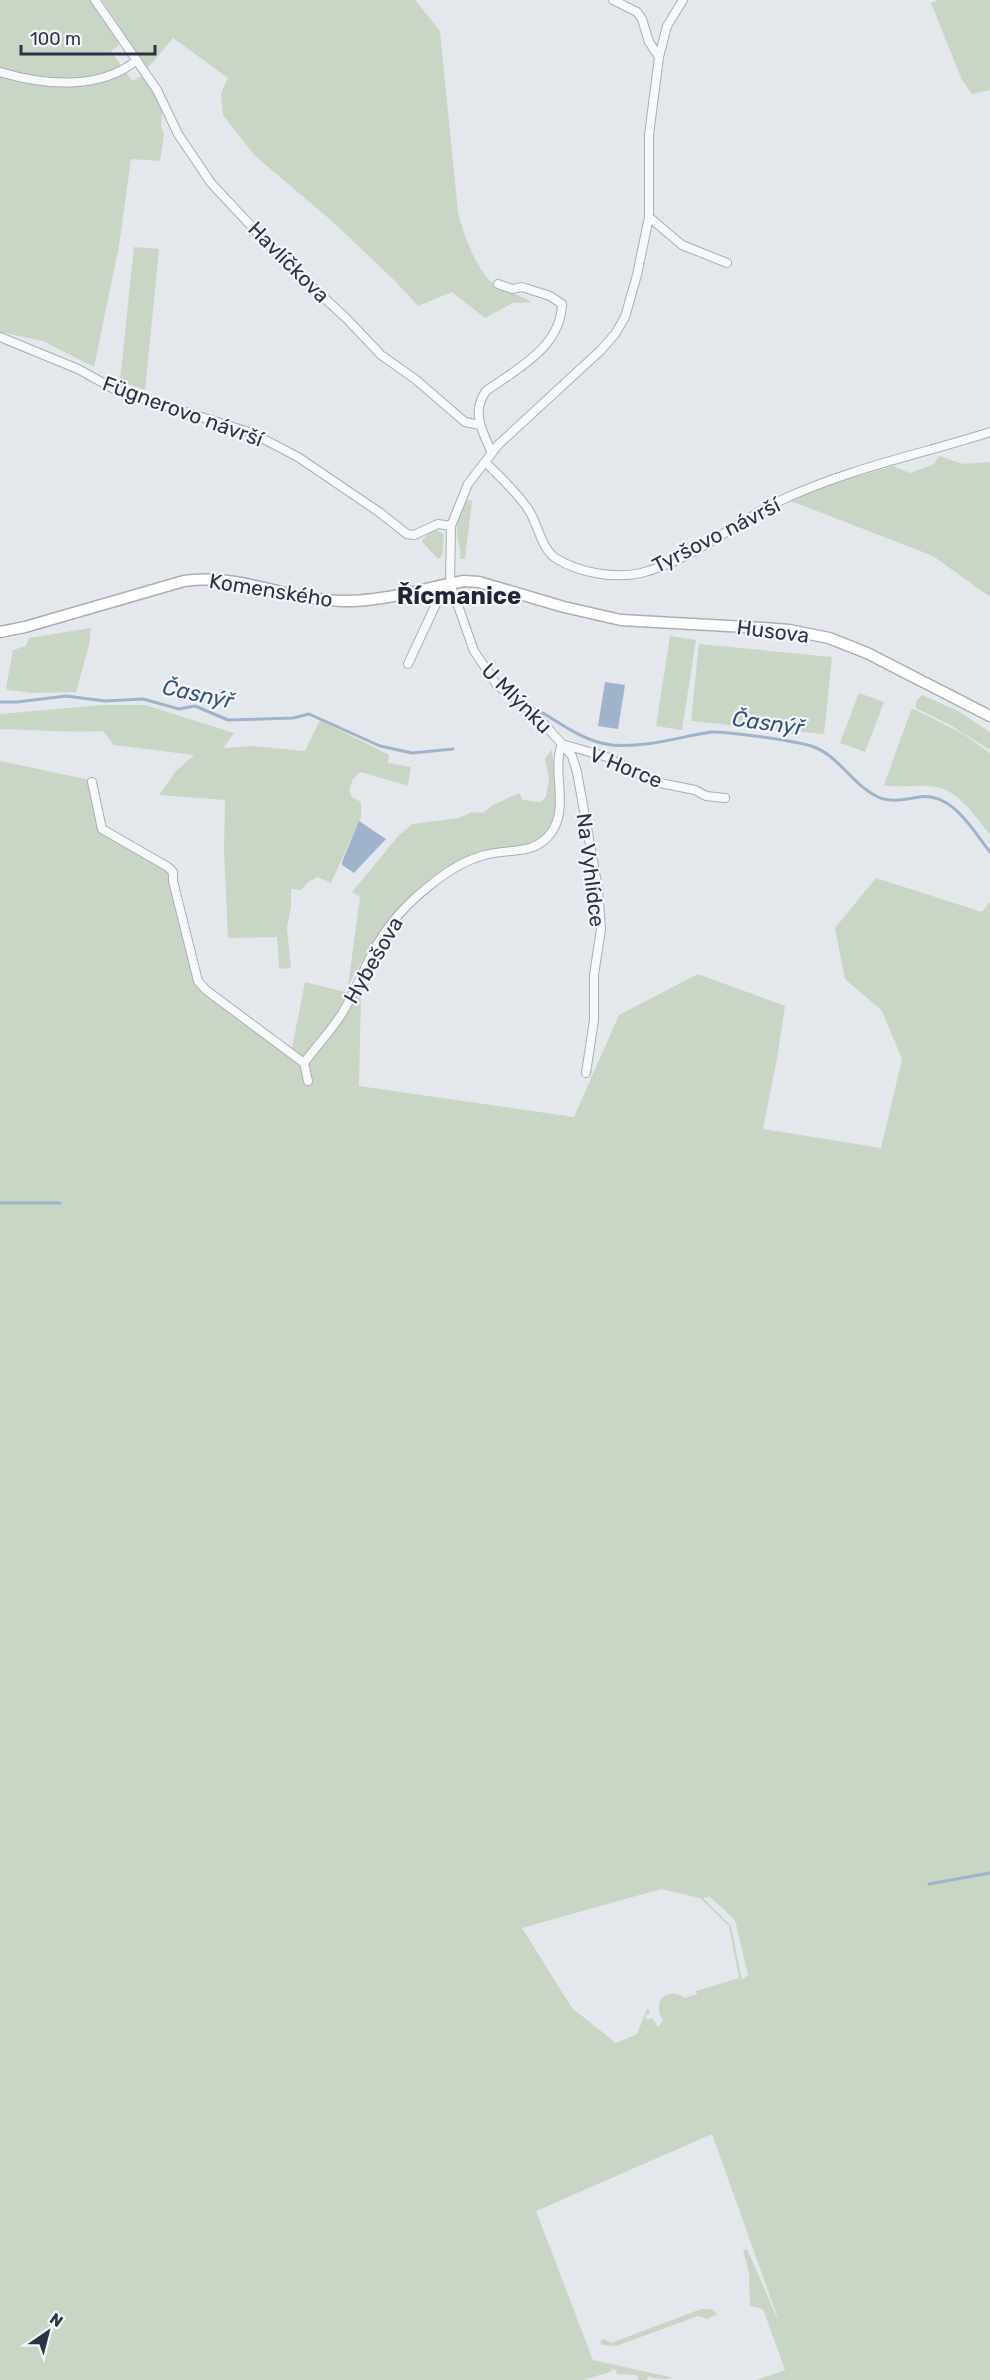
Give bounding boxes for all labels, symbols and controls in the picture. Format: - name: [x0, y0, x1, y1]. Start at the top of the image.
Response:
- scale bar: [21, 18, 154, 56]
- text: 100 m: [30, 28, 81, 50]
- street label: Havlíčkova: [243, 216, 335, 308]
- street label: Fügnerovo návrší: [99, 370, 268, 452]
- street label: Tyršovo návrší: [648, 492, 785, 578]
- street label: Komenského: [207, 568, 335, 612]
- district label: Řícmanice: [397, 582, 521, 610]
- street label: Husova: [735, 614, 811, 648]
- street label: U Mlýnku: [477, 658, 557, 738]
- water label: Časnýř: [160, 673, 238, 715]
- water label: Časnýř: [730, 705, 807, 742]
- street label: V Horce: [586, 741, 666, 793]
- street label: Na Vyhlídce: [572, 812, 610, 928]
- street label: Hybešova: [338, 912, 408, 1008]
- north arrow: [18, 2302, 78, 2362]
- text: N: [46, 2309, 66, 2331]

